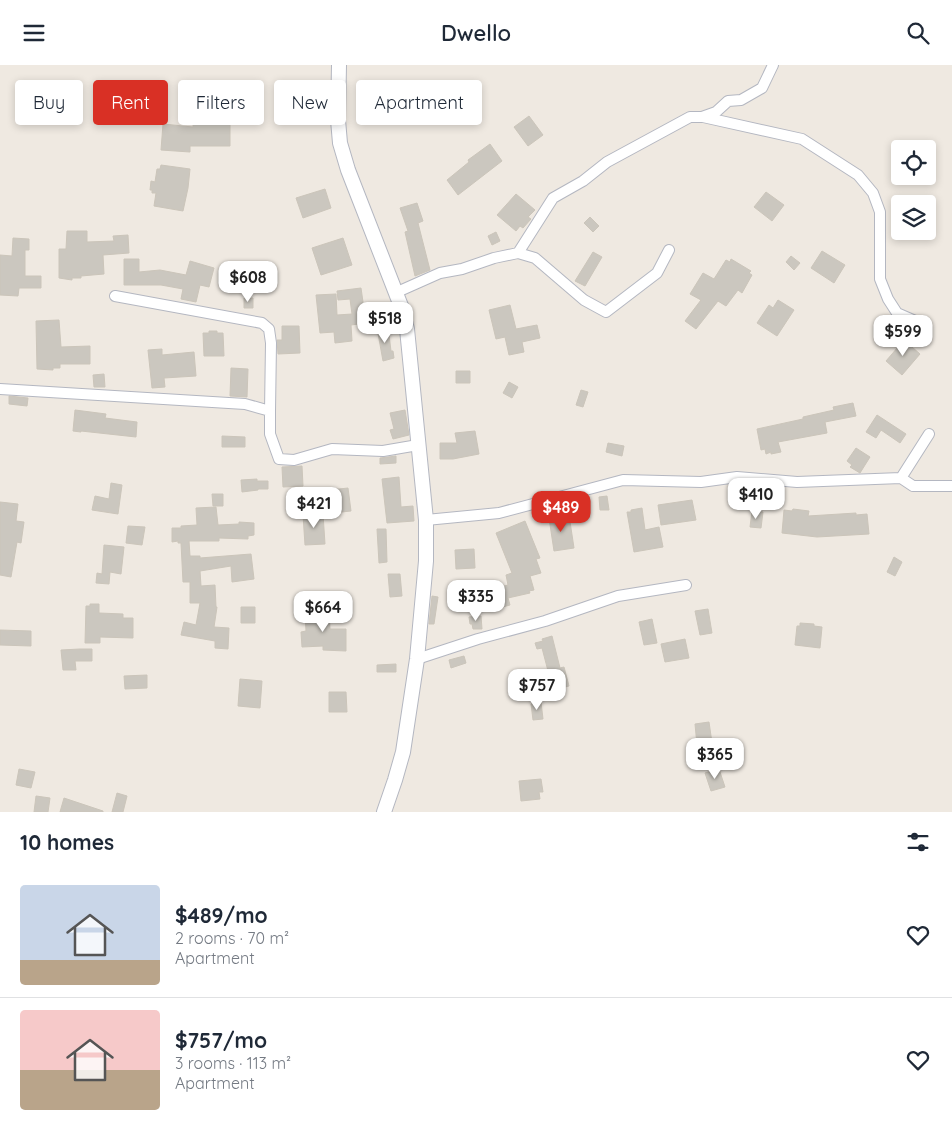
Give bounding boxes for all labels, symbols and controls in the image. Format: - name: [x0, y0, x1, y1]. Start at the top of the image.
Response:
- icon: menu: [20, 19, 48, 47]
- text: Dwello: [441, 19, 511, 47]
- icon: search: [904, 19, 932, 47]
- chip: Buy: [15, 80, 83, 125]
- chip: Rent: [93, 80, 168, 125]
- chip: Filters: [178, 80, 264, 125]
- chip: New: [274, 80, 346, 125]
- chip: Apartment: [356, 80, 482, 125]
- map controls: [891, 140, 936, 240]
- button: locate: [891, 140, 936, 185]
- button: layers: [891, 195, 936, 240]
- pin: $608: [218, 261, 278, 303]
- text: $608: [230, 267, 267, 287]
- pin: $518: [355, 301, 415, 344]
- text: $518: [368, 308, 402, 328]
- pin: $599: [873, 315, 933, 357]
- text: $599: [885, 321, 921, 341]
- pin: $410: [726, 477, 786, 520]
- text: $410: [739, 484, 773, 504]
- pin: $421: [284, 487, 344, 529]
- pin: $489: [531, 491, 591, 533]
- text: $421: [297, 493, 331, 513]
- text: $489: [543, 497, 579, 517]
- pin: $335: [446, 579, 506, 622]
- text: $335: [458, 586, 494, 606]
- pin: $664: [293, 591, 353, 633]
- text: $664: [305, 597, 341, 617]
- pin: $757: [507, 669, 567, 711]
- text: $757: [519, 675, 555, 695]
- pin: $365: [685, 737, 745, 780]
- text: $365: [697, 744, 733, 764]
- icon: filters: [904, 828, 932, 856]
- text: 10 homes: [20, 829, 114, 855]
- text: $489/mo: [175, 902, 268, 928]
- icon: home: [60, 905, 120, 965]
- icon: heart: [904, 921, 932, 949]
- text: 2 rooms · 70 m²: [175, 928, 289, 948]
- text: Apartment: [175, 948, 255, 968]
- text: $757/mo: [175, 1027, 267, 1053]
- icon: home: [60, 1030, 120, 1090]
- icon: heart: [904, 1046, 932, 1074]
- text: 3 rooms · 113 m²: [175, 1053, 291, 1073]
- text: Apartment: [175, 1073, 255, 1093]

